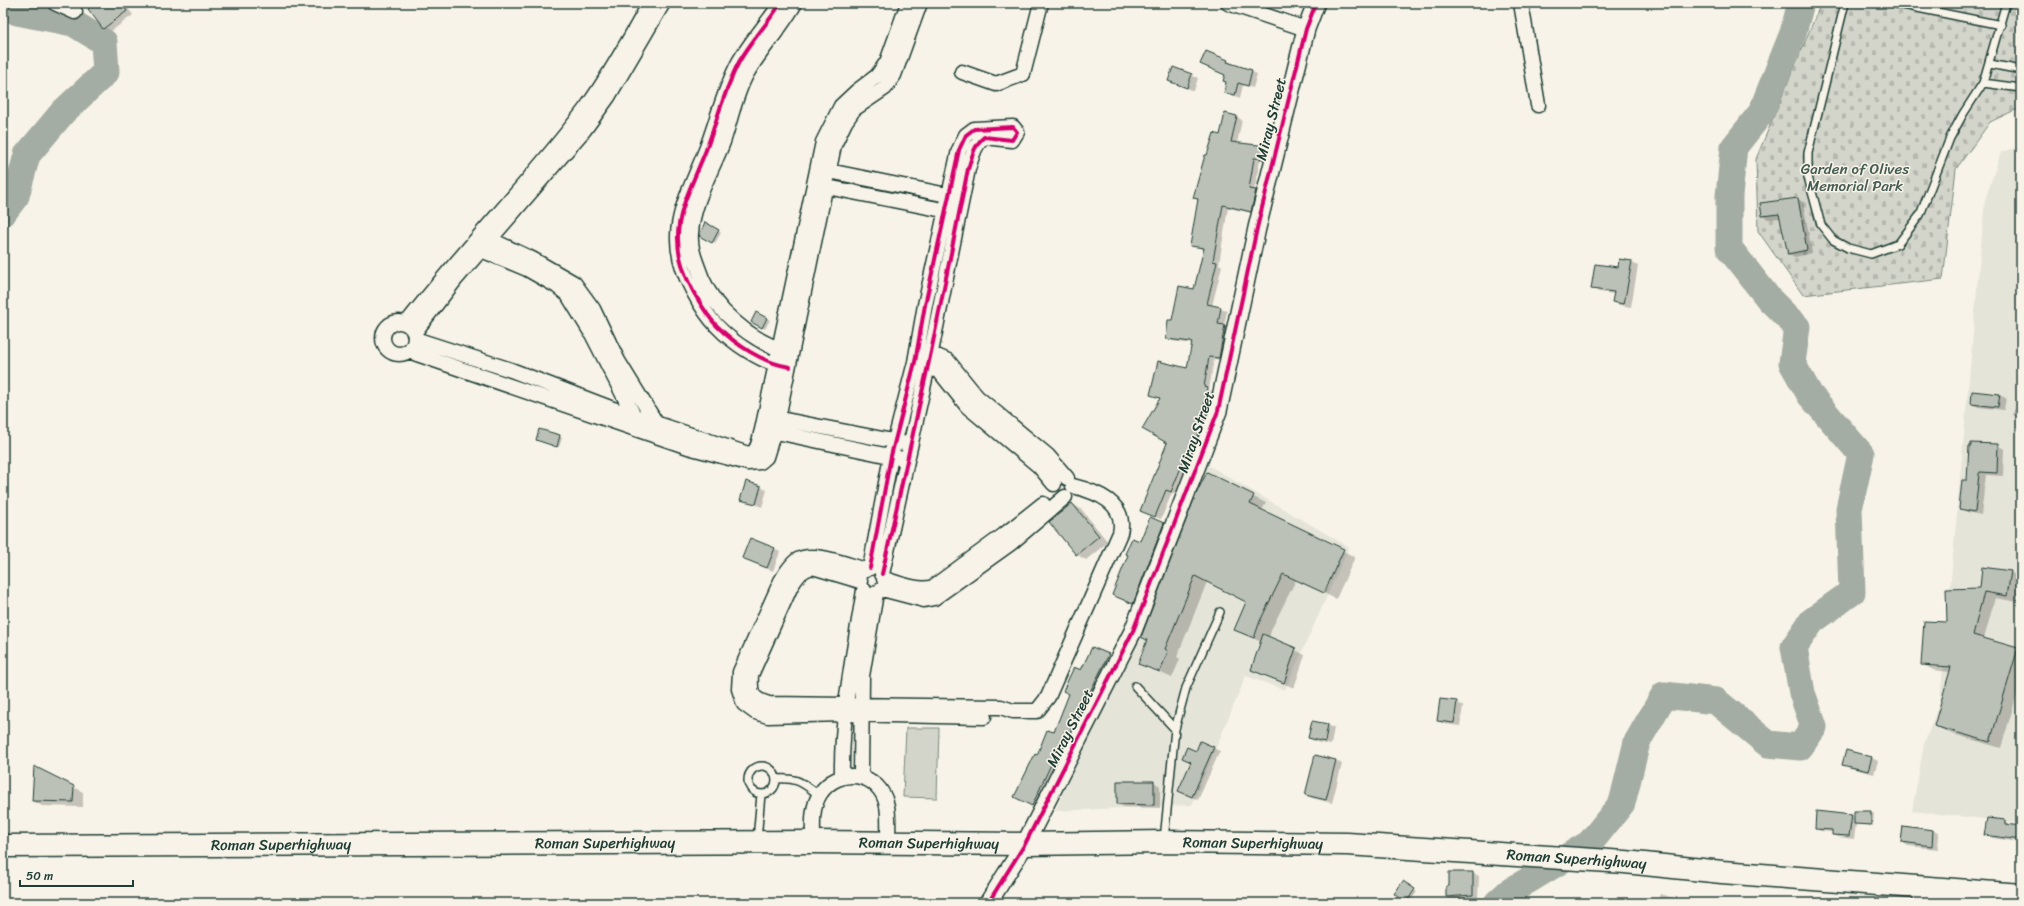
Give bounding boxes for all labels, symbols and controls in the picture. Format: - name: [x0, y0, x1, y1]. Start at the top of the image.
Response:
- street label: Miray Street: [1248, 74, 1294, 163]
- park label: Garden of Olives Memorial Park: [1801, 156, 1909, 199]
- street label: Miray Street: [1170, 387, 1222, 476]
- street label: Miray Street: [1039, 684, 1101, 772]
- street label: Roman Superhighway: [859, 829, 999, 857]
- street label: Roman Superhighway: [1183, 829, 1323, 857]
- street label: Roman Superhighway: [535, 830, 675, 856]
- street label: Roman Superhighway: [211, 831, 351, 858]
- street label: Roman Superhighway: [1506, 841, 1648, 877]
- scale bar: [20, 862, 133, 888]
- text: 50 m: [26, 865, 53, 887]

